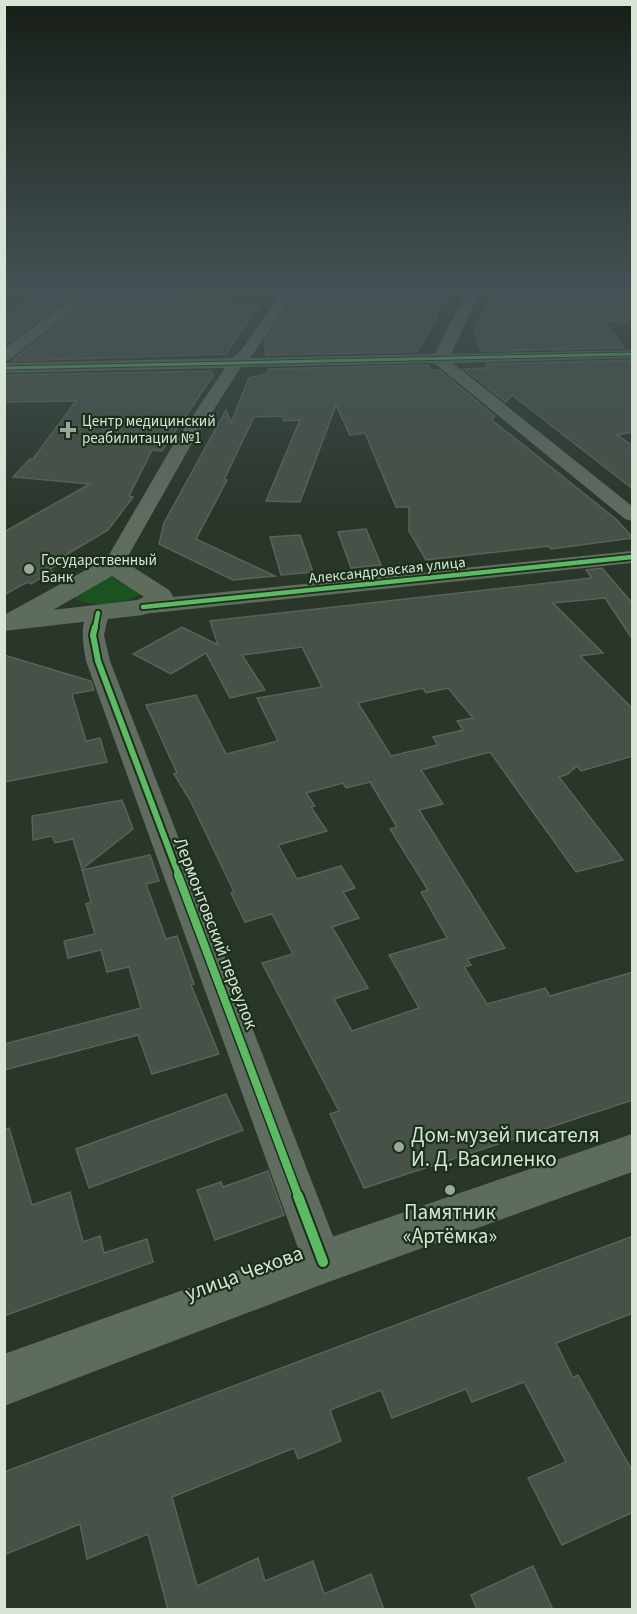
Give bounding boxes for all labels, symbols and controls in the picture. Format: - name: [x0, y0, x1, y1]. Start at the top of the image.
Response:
- place label: Центр медицинский реабилитации №1: [82, 411, 216, 449]
- marker: Центр медицинский реабилитации №1: [59, 421, 77, 439]
- place label: Государственный Банк: [41, 550, 157, 588]
- street label: Александровская улица: [308, 552, 467, 589]
- marker: Государственный Банк: [22, 562, 36, 576]
- street label: Лермонтовский переулок: [167, 834, 264, 1033]
- place label: Дом-музей писателя И. Д. Василенко: [411, 1120, 600, 1174]
- marker: Дом-музей писателя И. Д. Василенко: [392, 1140, 406, 1154]
- marker: Памятник «Артёмка»: [443, 1183, 457, 1197]
- place label: Памятник «Артёмка»: [403, 1197, 497, 1251]
- street label: улица Чехова: [181, 1238, 307, 1308]

